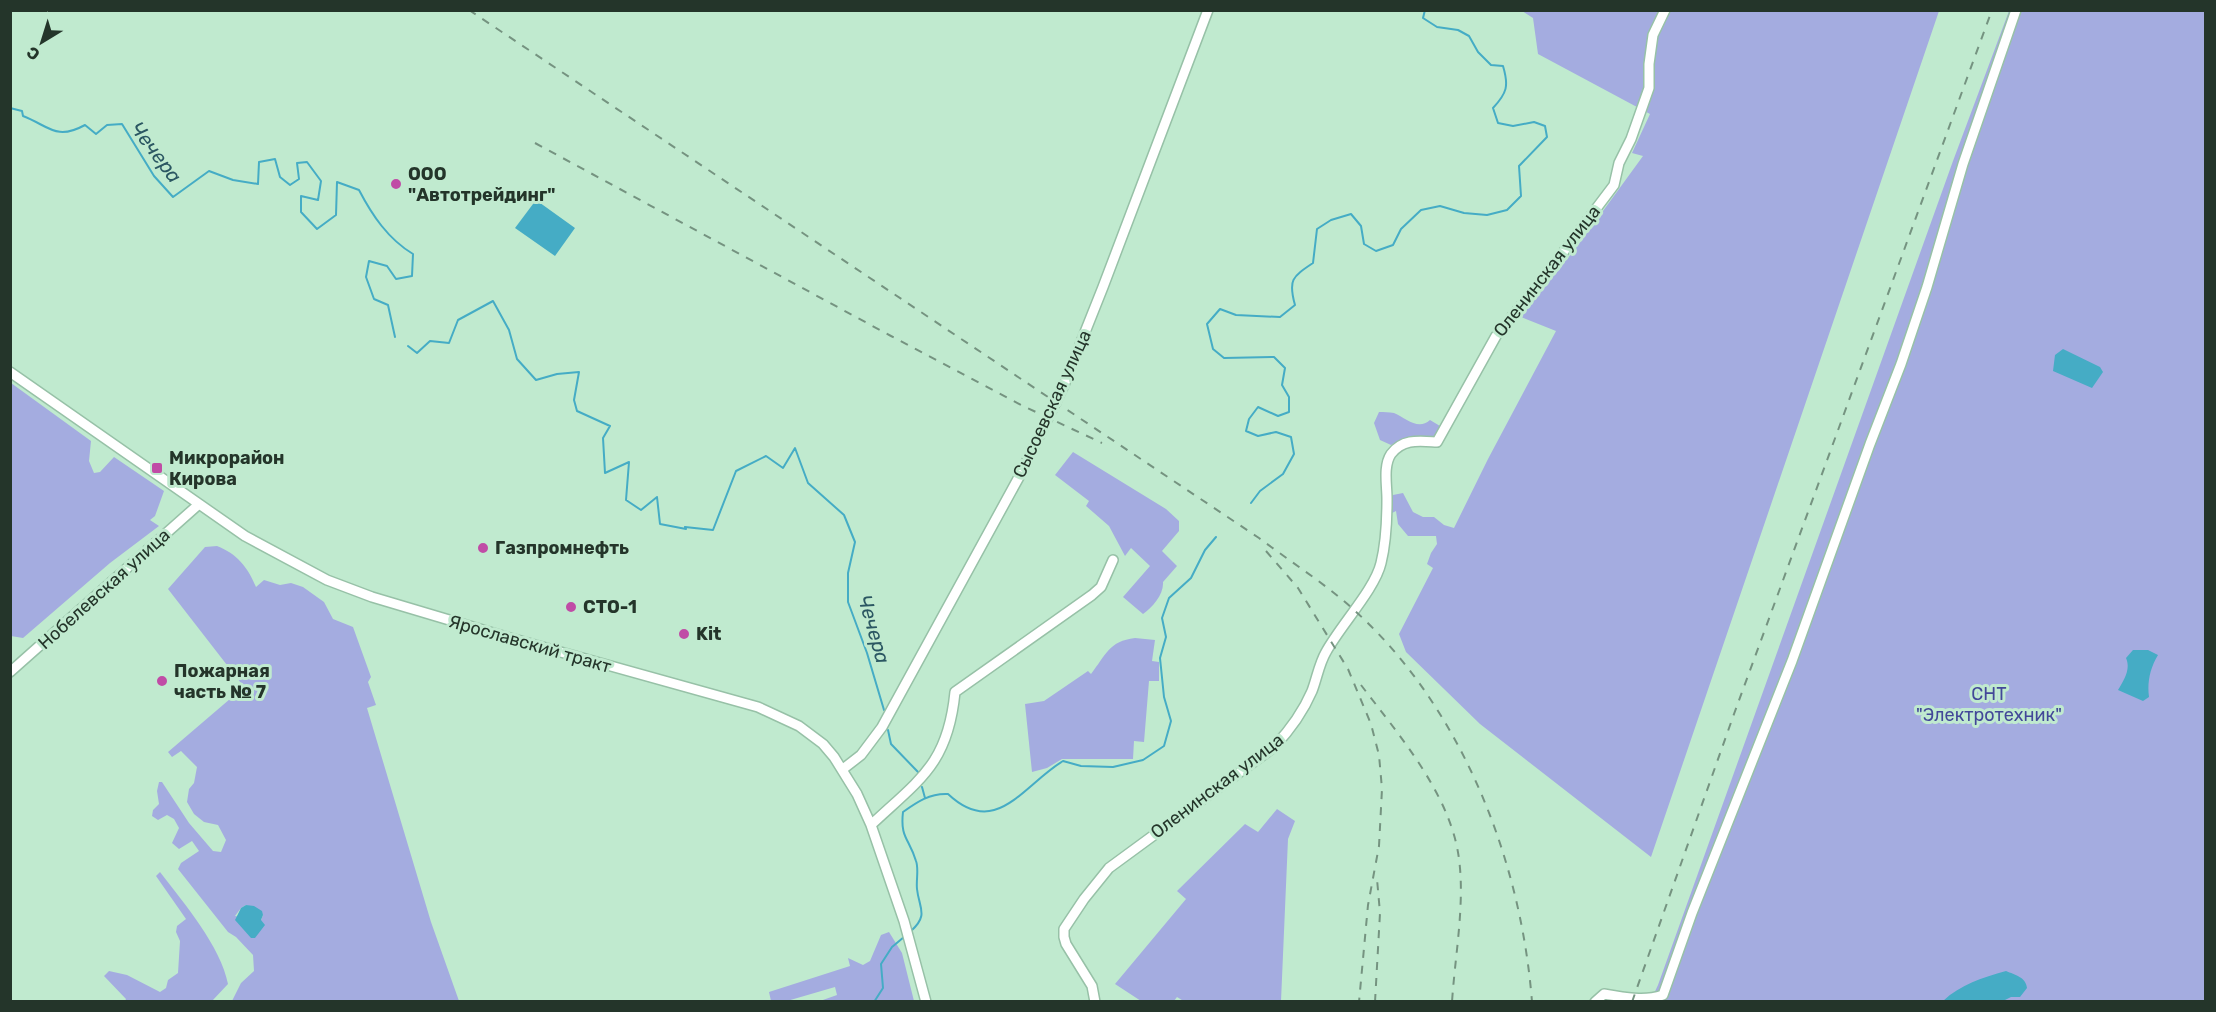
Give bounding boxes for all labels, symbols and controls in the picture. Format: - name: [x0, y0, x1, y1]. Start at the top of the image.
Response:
- north arrow: [12, 12, 72, 72]
- text: С: [23, 42, 43, 64]
- water label: Чечера: [125, 117, 187, 188]
- place label: ООО "Автотрейдинг": [408, 163, 555, 206]
- marker: ООО "Автотрейдинг": [389, 177, 403, 191]
- street label: Оленинская улица: [1489, 201, 1605, 341]
- street label: Сысоевская улица: [1008, 327, 1096, 481]
- place label: Микрорайон Кирова: [169, 447, 285, 490]
- marker: Микрорайон Кирова: [150, 461, 164, 475]
- street label: Нобелевская улица: [34, 524, 174, 654]
- place label: Газпромнефть: [495, 537, 629, 559]
- marker: Газпромнефть: [476, 541, 490, 555]
- water label: Чечера: [853, 592, 895, 666]
- place label: СТО-1: [583, 596, 637, 618]
- marker: СТО-1: [564, 600, 578, 614]
- street label: Ярославский тракт: [446, 610, 614, 678]
- place label: Kit: [696, 623, 722, 645]
- marker: Kit: [677, 627, 691, 641]
- place label: Пожарная часть № 7: [174, 660, 270, 703]
- marker: Пожарная часть № 7: [155, 674, 169, 688]
- park label: СНТ "Электротехник": [1916, 683, 2062, 726]
- street label: Оленинская улица: [1146, 729, 1288, 843]

